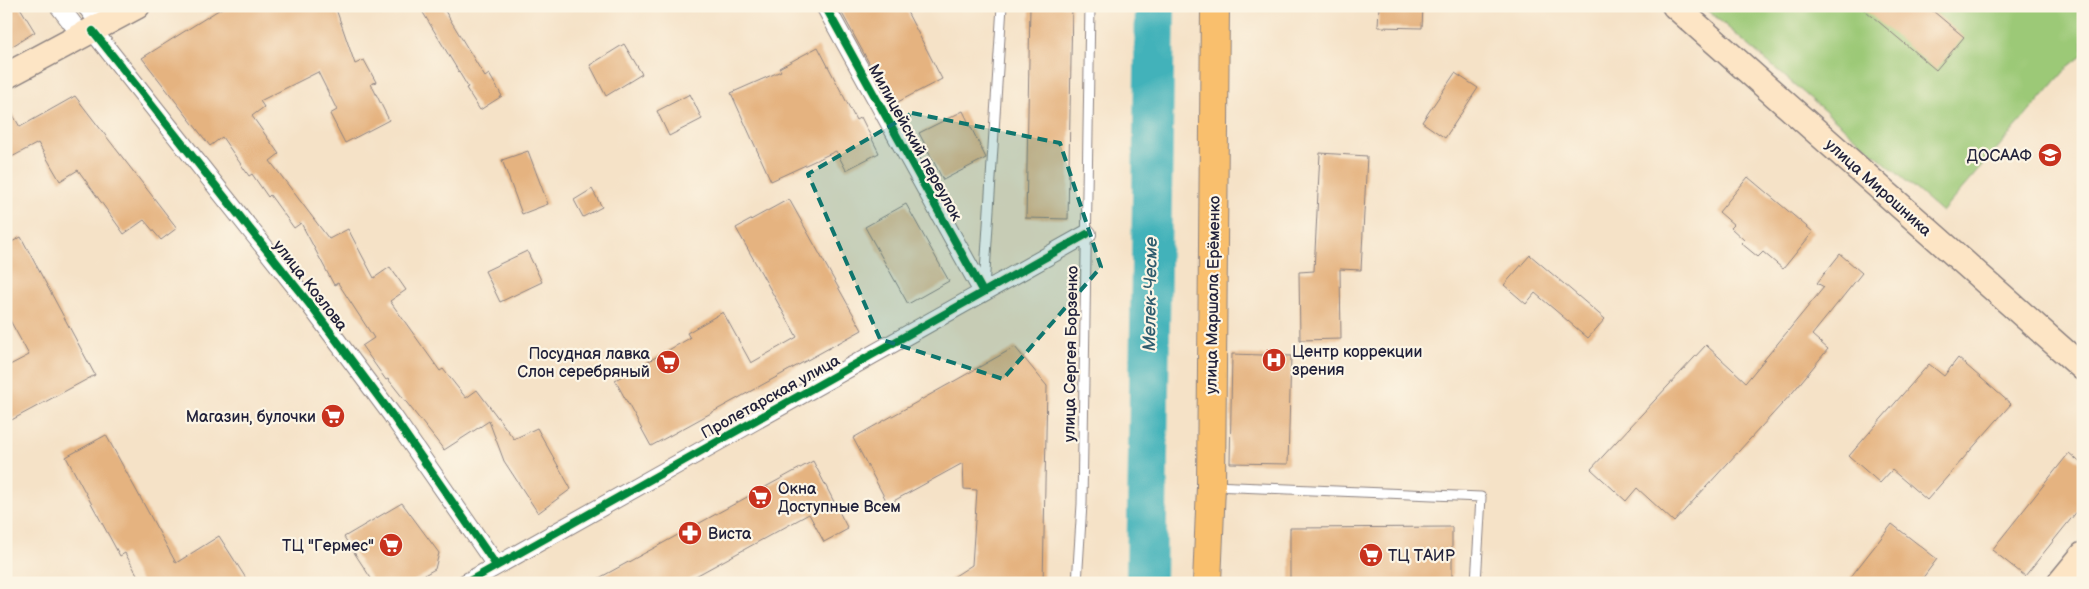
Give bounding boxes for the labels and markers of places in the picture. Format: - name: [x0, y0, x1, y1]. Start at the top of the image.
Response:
- school or university icon: ДОСААФ: [2037, 142, 2063, 168]
- place label: ДОСААФ: [1967, 147, 2032, 166]
- place label: Центр коррекции зрения: [1292, 343, 1422, 380]
- place label: Посудная лавка Слон серебряный: [517, 345, 651, 382]
- hospital icon: Центр коррекции зрения: [1261, 347, 1287, 373]
- supermarket icon: Посудная лавка Слон серебряный: [655, 349, 681, 375]
- supermarket icon: Магазин, булочки: [320, 403, 346, 429]
- place label: Магазин, булочки: [186, 408, 316, 427]
- place label: Окна Доступные Всем: [778, 480, 901, 517]
- supermarket icon: Окна Доступные Всем: [747, 484, 773, 510]
- pharmacy icon: Виста: [677, 520, 703, 546]
- place label: Виста: [708, 525, 752, 544]
- supermarket icon: ТЦ "Гермес": [378, 532, 404, 558]
- place label: ТЦ "Гермес": [282, 537, 374, 556]
- supermarket icon: ТЦ ТАИР: [1358, 542, 1384, 568]
- place label: ТЦ ТАИР: [1388, 547, 1455, 566]

